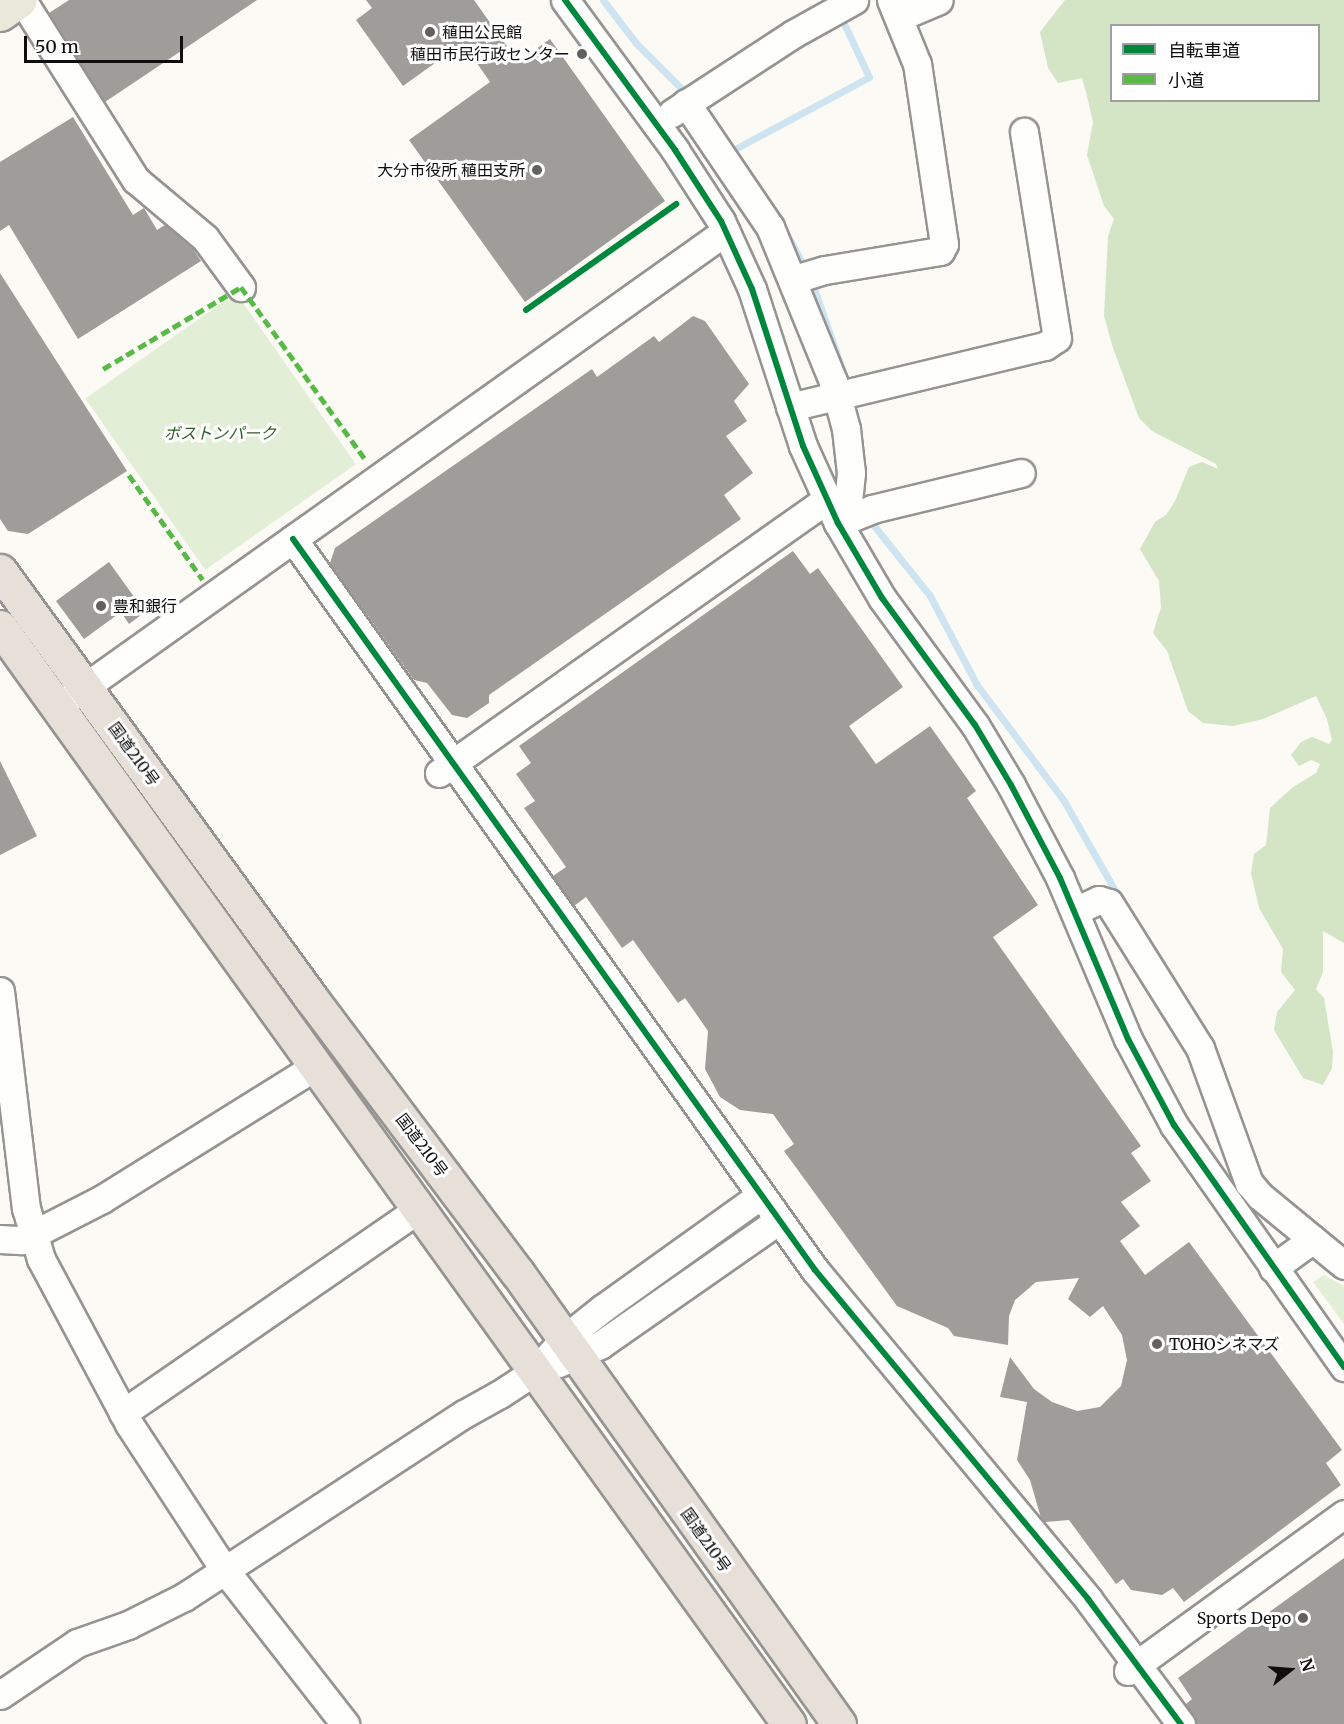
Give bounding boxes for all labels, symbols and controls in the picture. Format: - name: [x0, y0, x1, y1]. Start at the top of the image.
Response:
- place label: 稙田公民館: [442, 22, 522, 42]
- scale bar: [27, 24, 186, 62]
- legend: [1110, 24, 1320, 102]
- marker: 稙田公民館: [423, 25, 437, 39]
- text: 50 m: [35, 35, 79, 58]
- text: 自転車道: [1168, 39, 1240, 62]
- place label: 稙田市民行政センター: [410, 44, 570, 64]
- marker: 稙田市民行政センター: [575, 47, 589, 61]
- text: 小道: [1168, 69, 1204, 92]
- place label: 大分市役所 稙田支所: [377, 160, 525, 180]
- marker: 大分市役所 稙田支所: [530, 163, 544, 177]
- park label: ボストンパーク: [164, 423, 276, 443]
- place label: 豊和銀行: [113, 596, 177, 616]
- marker: 豊和銀行: [94, 599, 108, 613]
- street label: 国道210号: [105, 718, 163, 790]
- street label: 国道210号: [392, 1110, 452, 1180]
- place label: TOHOシネマズ: [1169, 1334, 1280, 1354]
- marker: TOHOシネマズ: [1150, 1337, 1164, 1351]
- street label: 国道210号: [677, 1504, 735, 1576]
- place label: Sports Depo: [1197, 1608, 1291, 1628]
- marker: Sports Depo: [1296, 1611, 1310, 1625]
- north arrow: [1260, 1640, 1320, 1700]
- text: N: [1296, 1656, 1319, 1674]

